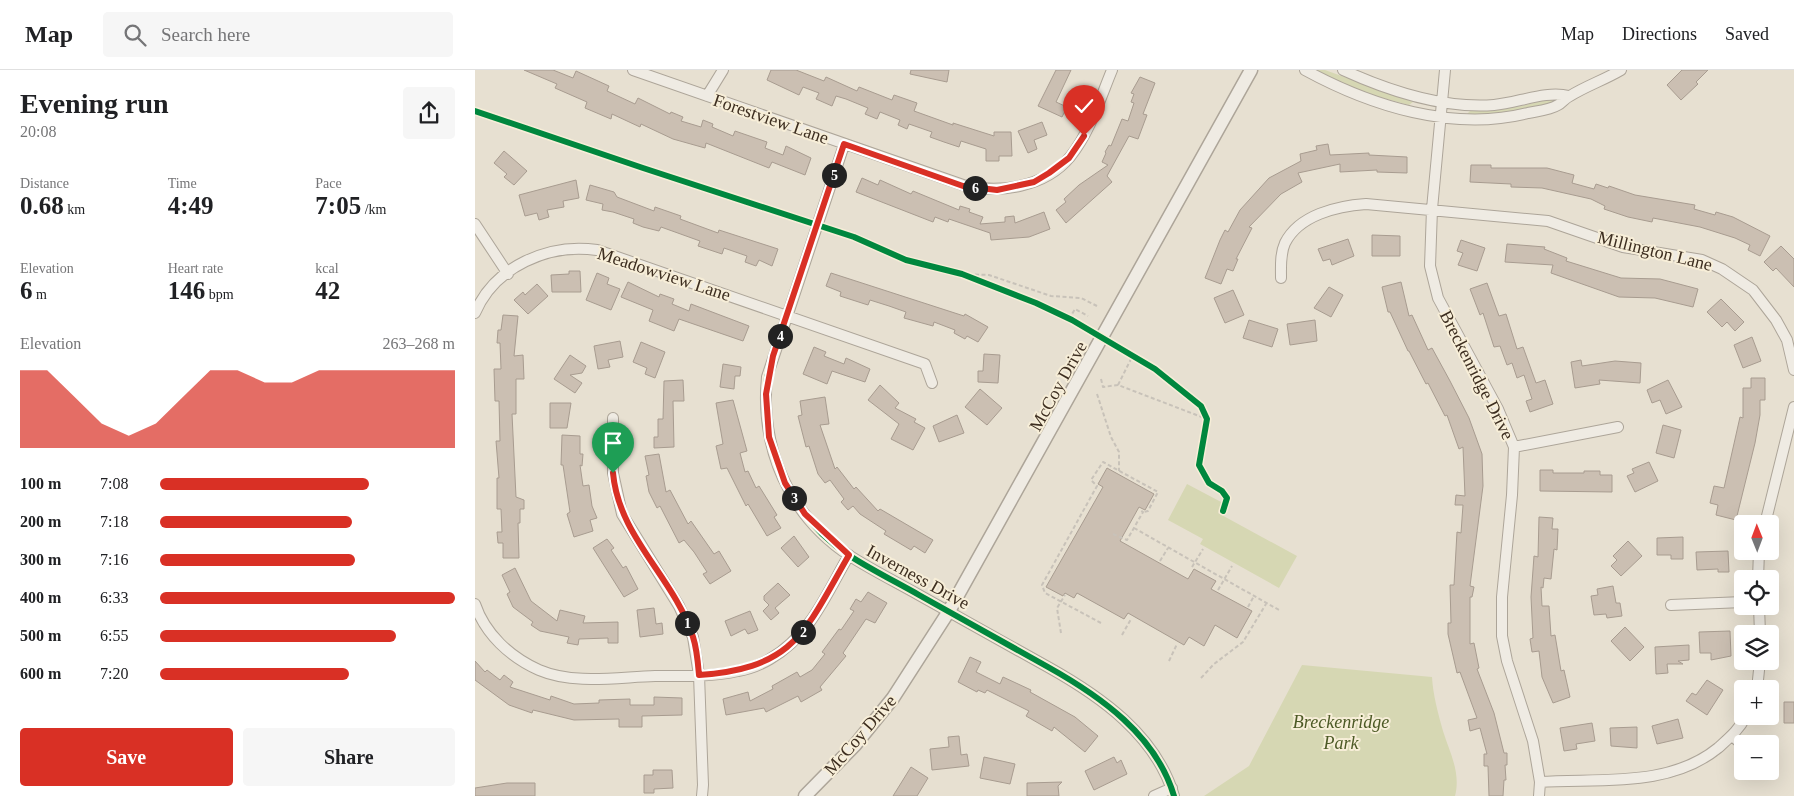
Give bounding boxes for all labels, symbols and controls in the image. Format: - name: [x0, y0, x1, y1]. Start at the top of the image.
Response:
- search box: [103, 12, 453, 57]
- text: Map: [25, 21, 73, 47]
- icon: search: [121, 21, 149, 49]
- text: Search here: [161, 24, 250, 45]
- text: Map: [1561, 24, 1594, 44]
- text: Directions: [1622, 24, 1697, 44]
- text: Saved: [1725, 24, 1769, 44]
- pin: [1063, 85, 1105, 136]
- button: share: [403, 87, 455, 139]
- text: Evening run: [20, 88, 169, 119]
- street label: Forestview Lane: [711, 90, 831, 148]
- icon: check: [1070, 92, 1098, 120]
- text: 20:08: [20, 123, 56, 140]
- pin: 5: [821, 162, 847, 188]
- text: 5: [831, 168, 838, 183]
- text: Distance: [20, 176, 69, 191]
- text: Time: [168, 176, 197, 191]
- text: Pace: [315, 176, 342, 191]
- pin: 6: [963, 176, 987, 200]
- text: 6: [972, 181, 979, 196]
- text: 0.68: [20, 192, 64, 219]
- text: 4:49: [168, 192, 213, 219]
- text: 7:05: [315, 192, 361, 219]
- text: km: [64, 202, 85, 217]
- text: /km: [361, 202, 386, 217]
- street label: Millington Lane: [1596, 227, 1714, 275]
- street label: Meadowview Lane: [595, 243, 733, 305]
- text: Elevation: [20, 261, 74, 276]
- text: Heart rate: [168, 261, 223, 276]
- text: kcal: [315, 261, 339, 276]
- text: 6: [20, 277, 33, 304]
- text: 146: [168, 277, 205, 304]
- text: 42: [315, 277, 340, 304]
- text: m: [33, 287, 47, 302]
- text: bpm: [205, 287, 234, 302]
- street label: Breckenridge Drive: [1436, 307, 1518, 443]
- pin: 4: [767, 324, 793, 348]
- text: 4: [777, 329, 784, 344]
- text: Elevation: [20, 335, 81, 352]
- text: 263–268 m: [383, 335, 455, 352]
- street label: McCoy Drive: [1025, 338, 1091, 434]
- pin: [592, 422, 634, 473]
- icon: arrive: [599, 429, 627, 457]
- text: 100 m: [20, 475, 61, 492]
- text: 7:08: [100, 475, 128, 492]
- pin: 3: [781, 486, 807, 510]
- text: 3: [791, 491, 798, 506]
- text: 200 m: [20, 513, 61, 530]
- text: 7:18: [100, 513, 128, 530]
- north arrow: [1734, 515, 1779, 560]
- map controls: [1734, 515, 1779, 780]
- street label: Inverness Drive: [863, 541, 973, 613]
- text: 300 m: [20, 551, 61, 568]
- text: 7:16: [100, 551, 128, 568]
- button: locate: [1734, 570, 1779, 615]
- text: 400 m: [20, 589, 61, 606]
- text: 6:33: [100, 589, 128, 606]
- pin: 1: [675, 610, 699, 636]
- text: 1: [684, 616, 691, 631]
- pin: 2: [791, 620, 815, 644]
- text: 2: [800, 625, 807, 640]
- button: layers: [1734, 625, 1779, 670]
- text: 500 m: [20, 627, 61, 644]
- text: 6:55: [100, 627, 128, 644]
- text: 600 m: [20, 665, 61, 682]
- text: 7:20: [100, 665, 128, 682]
- button: +: [1734, 680, 1779, 725]
- street label: McCoy Drive: [820, 691, 900, 779]
- park label: Breckenridge Park: [1293, 712, 1389, 753]
- button: Save: [20, 728, 233, 786]
- button: Share: [243, 728, 455, 786]
- button: −: [1734, 735, 1779, 780]

